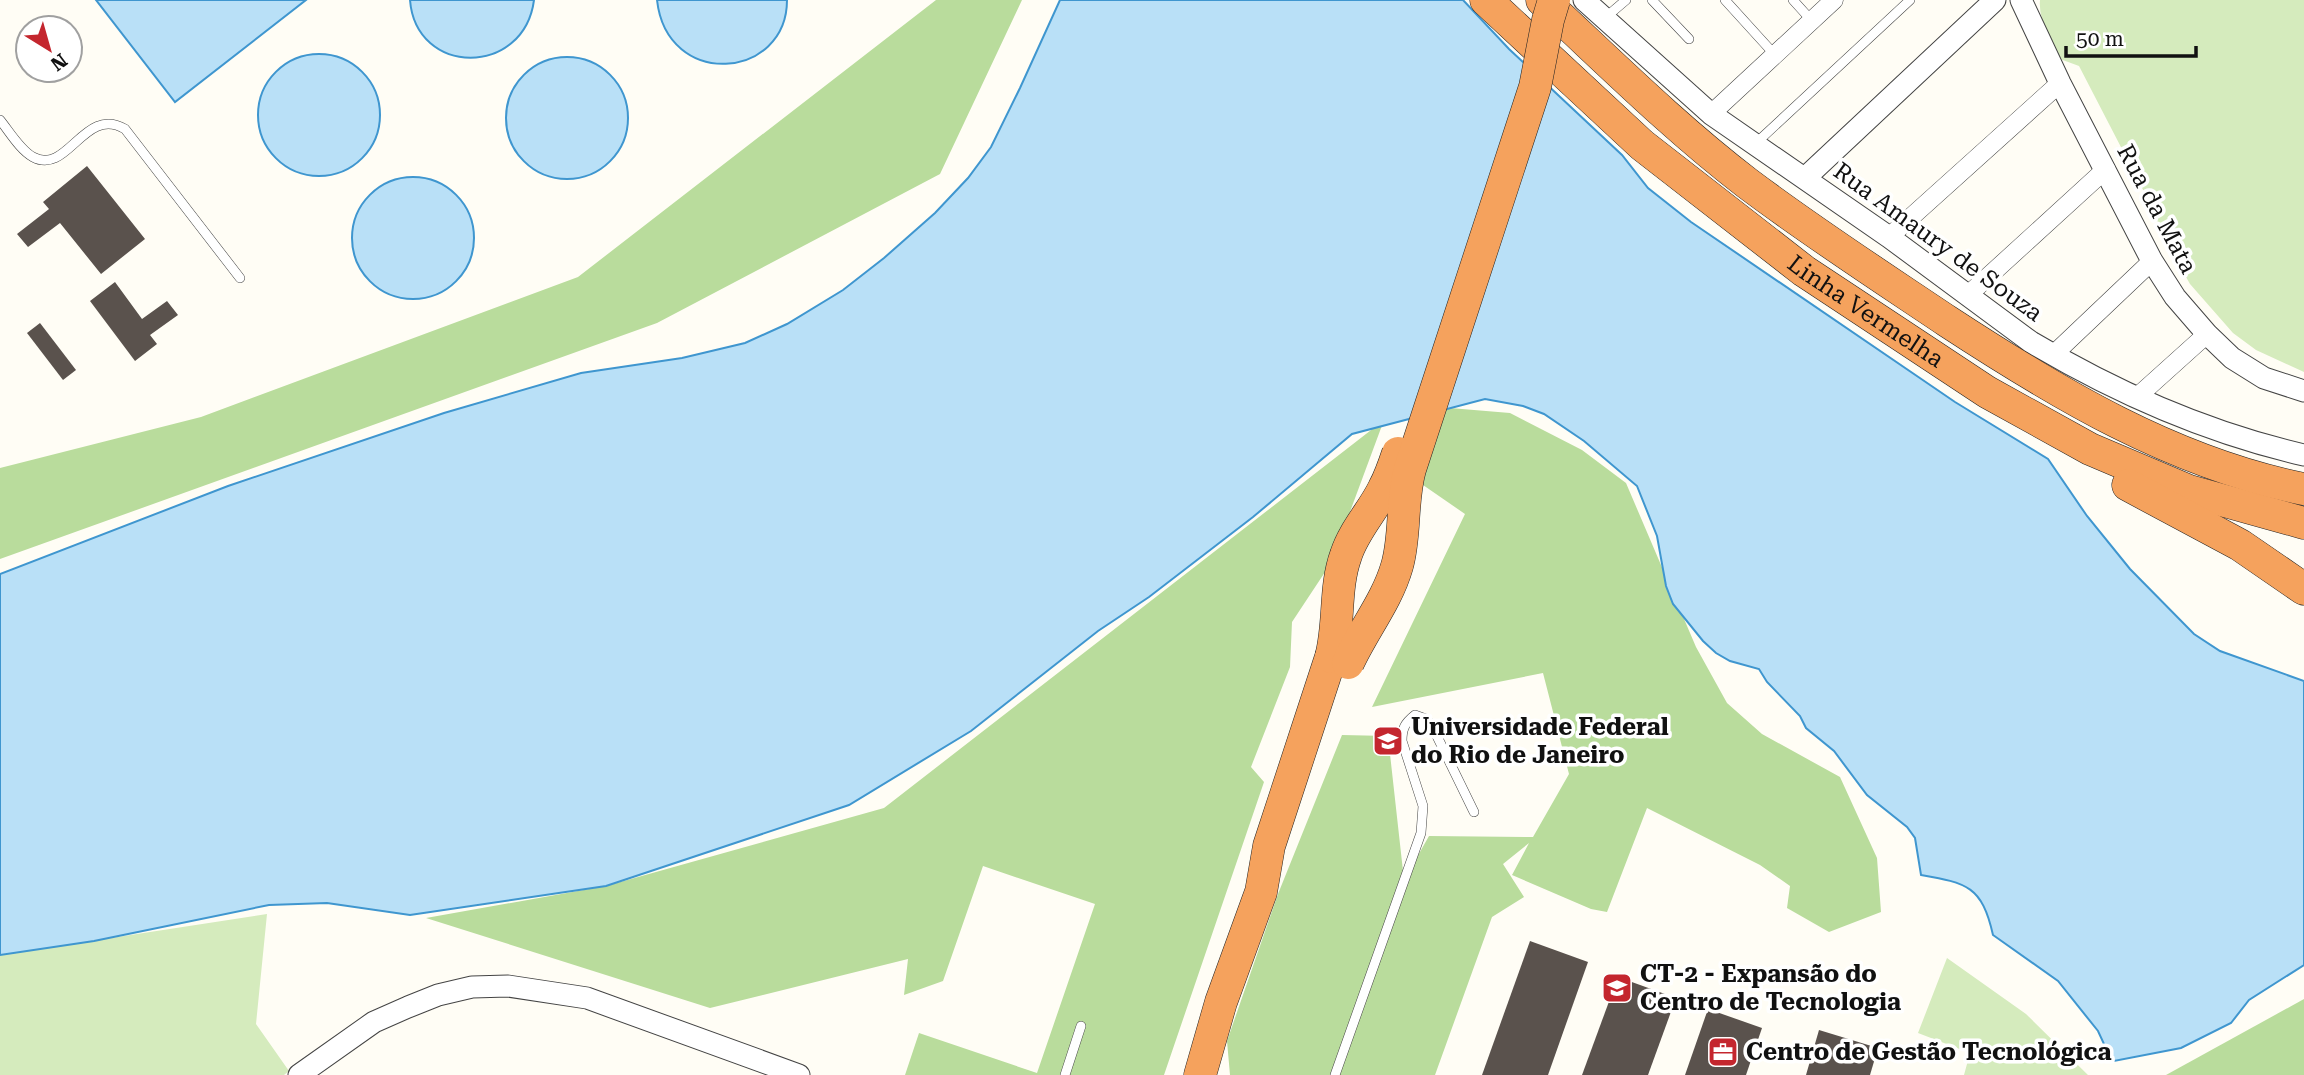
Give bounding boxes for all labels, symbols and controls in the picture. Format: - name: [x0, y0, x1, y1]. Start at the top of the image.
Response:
- north arrow: [14, 14, 84, 84]
- scale bar: [2066, 14, 2196, 58]
- text: 50 m: [2076, 27, 2124, 51]
- text: N: [46, 49, 72, 76]
- street label: Rua da Mata: [2111, 140, 2203, 278]
- street label: Rua Amaury de Souza: [1828, 157, 2048, 327]
- street label: Linha Vermelha: [1782, 250, 1949, 373]
- place label: Universidade Federal do Rio de Janeiro: [1411, 713, 1669, 769]
- school or university icon: Universidade Federal do Rio de Janeiro: [1371, 724, 1405, 758]
- place label: CT-2 - Expansão do Centro de Tecnologia: [1640, 960, 1901, 1016]
- school or university icon: CT-2 - Expansão do Centro de Tecnologia: [1600, 971, 1634, 1005]
- office icon: Centro de Gestão Tecnológica: [1706, 1035, 1740, 1069]
- place label: Centro de Gestão Tecnológica: [1746, 1038, 2112, 1066]

